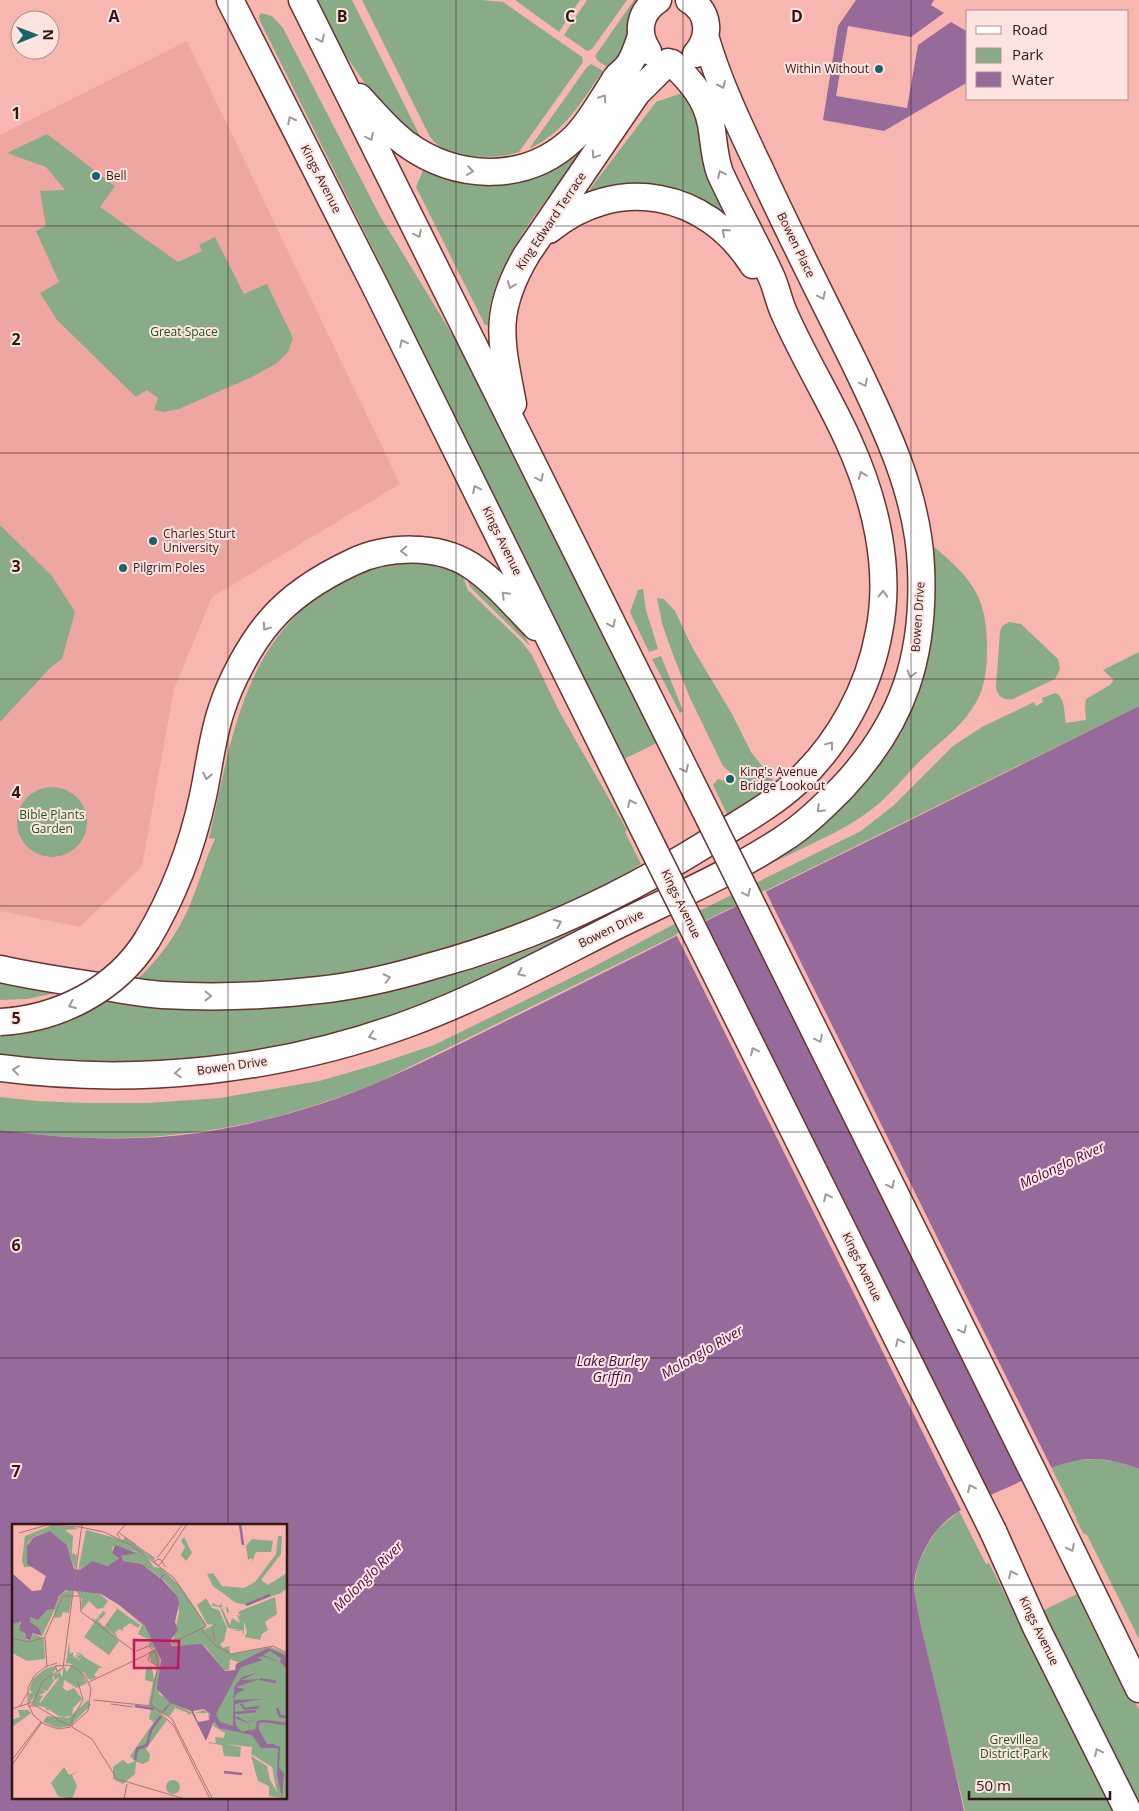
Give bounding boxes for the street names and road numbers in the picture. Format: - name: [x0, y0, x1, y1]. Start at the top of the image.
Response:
- street label: Kings Avenue: [297, 142, 346, 216]
- street label: King Edward Terrace: [511, 168, 590, 273]
- street label: Bowen Place: [773, 209, 820, 281]
- street label: Kings Avenue: [478, 503, 527, 578]
- street label: Bowen Drive: [907, 581, 928, 653]
- street label: Kings Avenue: [657, 866, 706, 941]
- street label: Bowen Drive: [575, 905, 647, 952]
- street label: Bowen Drive: [196, 1052, 268, 1079]
- street label: Kings Avenue: [838, 1229, 887, 1304]
- street label: Kings Avenue: [1015, 1593, 1064, 1668]

